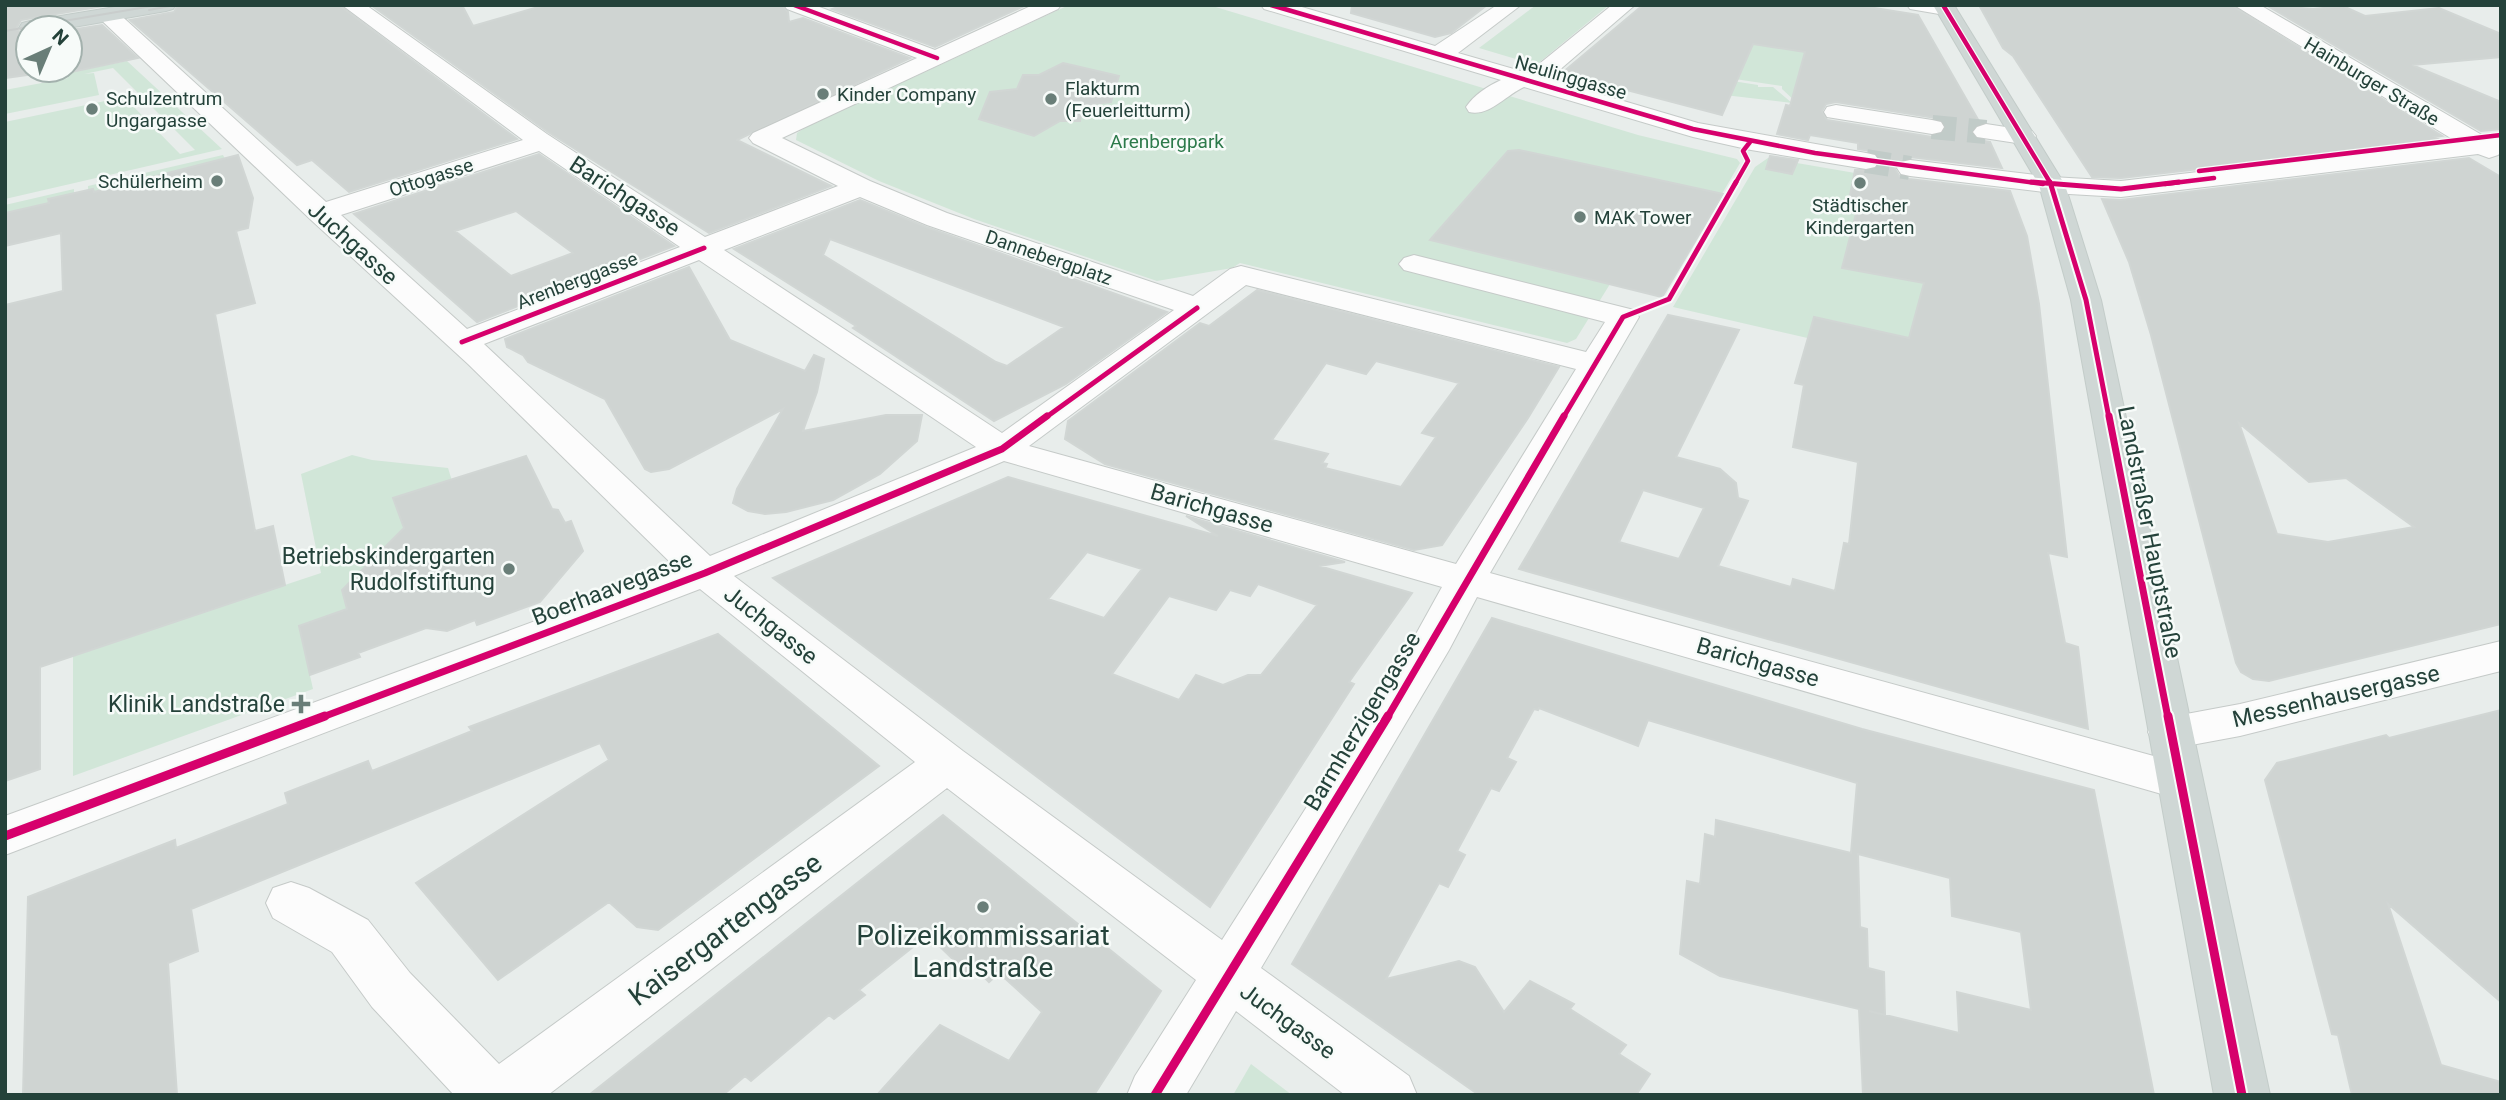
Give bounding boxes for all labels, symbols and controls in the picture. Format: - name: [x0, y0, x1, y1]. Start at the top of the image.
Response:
- north arrow: [14, 14, 84, 84]
- text: N: [48, 24, 73, 50]
- street label: Hainburger Straße: [2300, 32, 2443, 131]
- street label: Neulinggasse: [1512, 51, 1629, 104]
- place label: Flakturm (Feuerleitturm): [1065, 77, 1191, 122]
- place label: Kinder Company: [837, 83, 976, 106]
- marker: Kinder Company: [815, 86, 831, 102]
- place label: Schulzentrum Ungargasse: [106, 87, 222, 132]
- marker: Flakturm (Feuerleitturm): [1043, 91, 1059, 107]
- marker: Schulzentrum Ungargasse: [84, 101, 100, 117]
- park label: Arenbergpark: [1110, 130, 1224, 153]
- street label: Barichgasse: [564, 151, 685, 242]
- street label: Ottogasse: [386, 153, 476, 202]
- place label: Schülerheim: [98, 170, 203, 193]
- marker: Schülerheim: [209, 173, 225, 189]
- marker: Städtischer Kindergarten: [1852, 175, 1868, 191]
- place label: Städtischer Kindergarten: [1806, 194, 1914, 239]
- street label: Juchgasse: [302, 196, 403, 291]
- place label: MAK Tower: [1594, 206, 1692, 229]
- marker: MAK Tower: [1572, 209, 1588, 225]
- street label: Dannebergplatz: [982, 225, 1115, 290]
- street label: Arenberggasse: [513, 247, 641, 314]
- street label: Landstraßer Hauptstraße: [2112, 404, 2187, 660]
- street label: Barichgasse: [1147, 478, 1276, 539]
- place label: Betriebskindergarten Rudolfstiftung: [282, 543, 495, 596]
- street label: Boerhaavegasse: [528, 545, 696, 631]
- marker: Betriebskindergarten Rudolfstiftung: [501, 561, 517, 577]
- street label: Juchgasse: [718, 580, 823, 670]
- street label: Barmherzigengasse: [1298, 627, 1426, 815]
- street label: Barichgasse: [1693, 632, 1822, 693]
- street label: Messenhausergasse: [2230, 660, 2442, 733]
- place label: Klinik Landstraße: [108, 691, 285, 718]
- marker: Klinik Landstraße: [291, 694, 311, 714]
- street label: Kaisergartengasse: [622, 846, 828, 1013]
- marker: Polizeikommissariat Landstraße: [975, 899, 991, 915]
- place label: Polizeikommissariat Landstraße: [856, 919, 1110, 984]
- street label: Juchgasse: [1235, 978, 1341, 1065]

